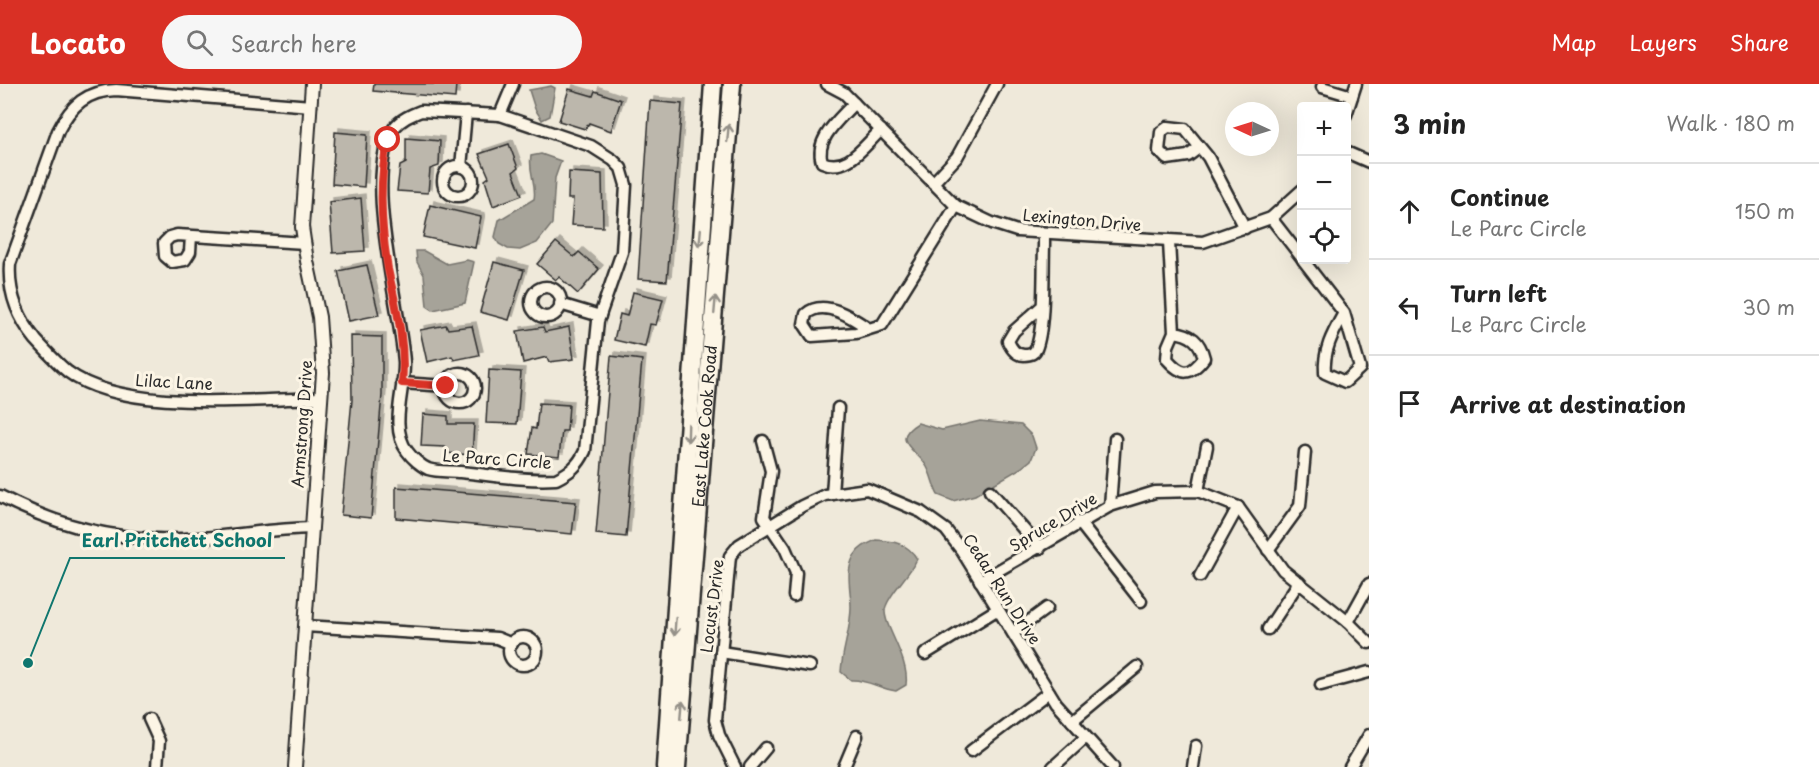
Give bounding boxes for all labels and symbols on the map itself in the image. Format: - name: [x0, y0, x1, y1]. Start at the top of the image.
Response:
- north arrow: [1225, 102, 1279, 156]
- one-way arrow: [723, 124, 734, 144]
- route start: [374, 126, 400, 152]
- street label: Lexington Drive: [1022, 202, 1142, 236]
- one-way arrow: [694, 228, 705, 248]
- one-way arrow: [710, 296, 721, 316]
- street label: East Lake Cook Road: [685, 344, 722, 508]
- street label: Armstrong Drive: [285, 359, 317, 489]
- street label: Lilac Lane: [135, 367, 213, 395]
- route end: [432, 372, 458, 398]
- one-way arrow: [682, 422, 694, 442]
- street label: Le Parc Circle: [442, 442, 552, 474]
- street label: Spruce Drive: [1004, 486, 1101, 557]
- callout: Earl Pritchett School: [70, 522, 285, 558]
- text: Earl Pritchett School: [82, 526, 272, 553]
- street label: Cedar Run Drive: [958, 528, 1048, 649]
- street label: Locust Drive: [693, 558, 729, 654]
- one-way arrow: [669, 617, 680, 637]
- one-way arrow: [677, 699, 688, 719]

